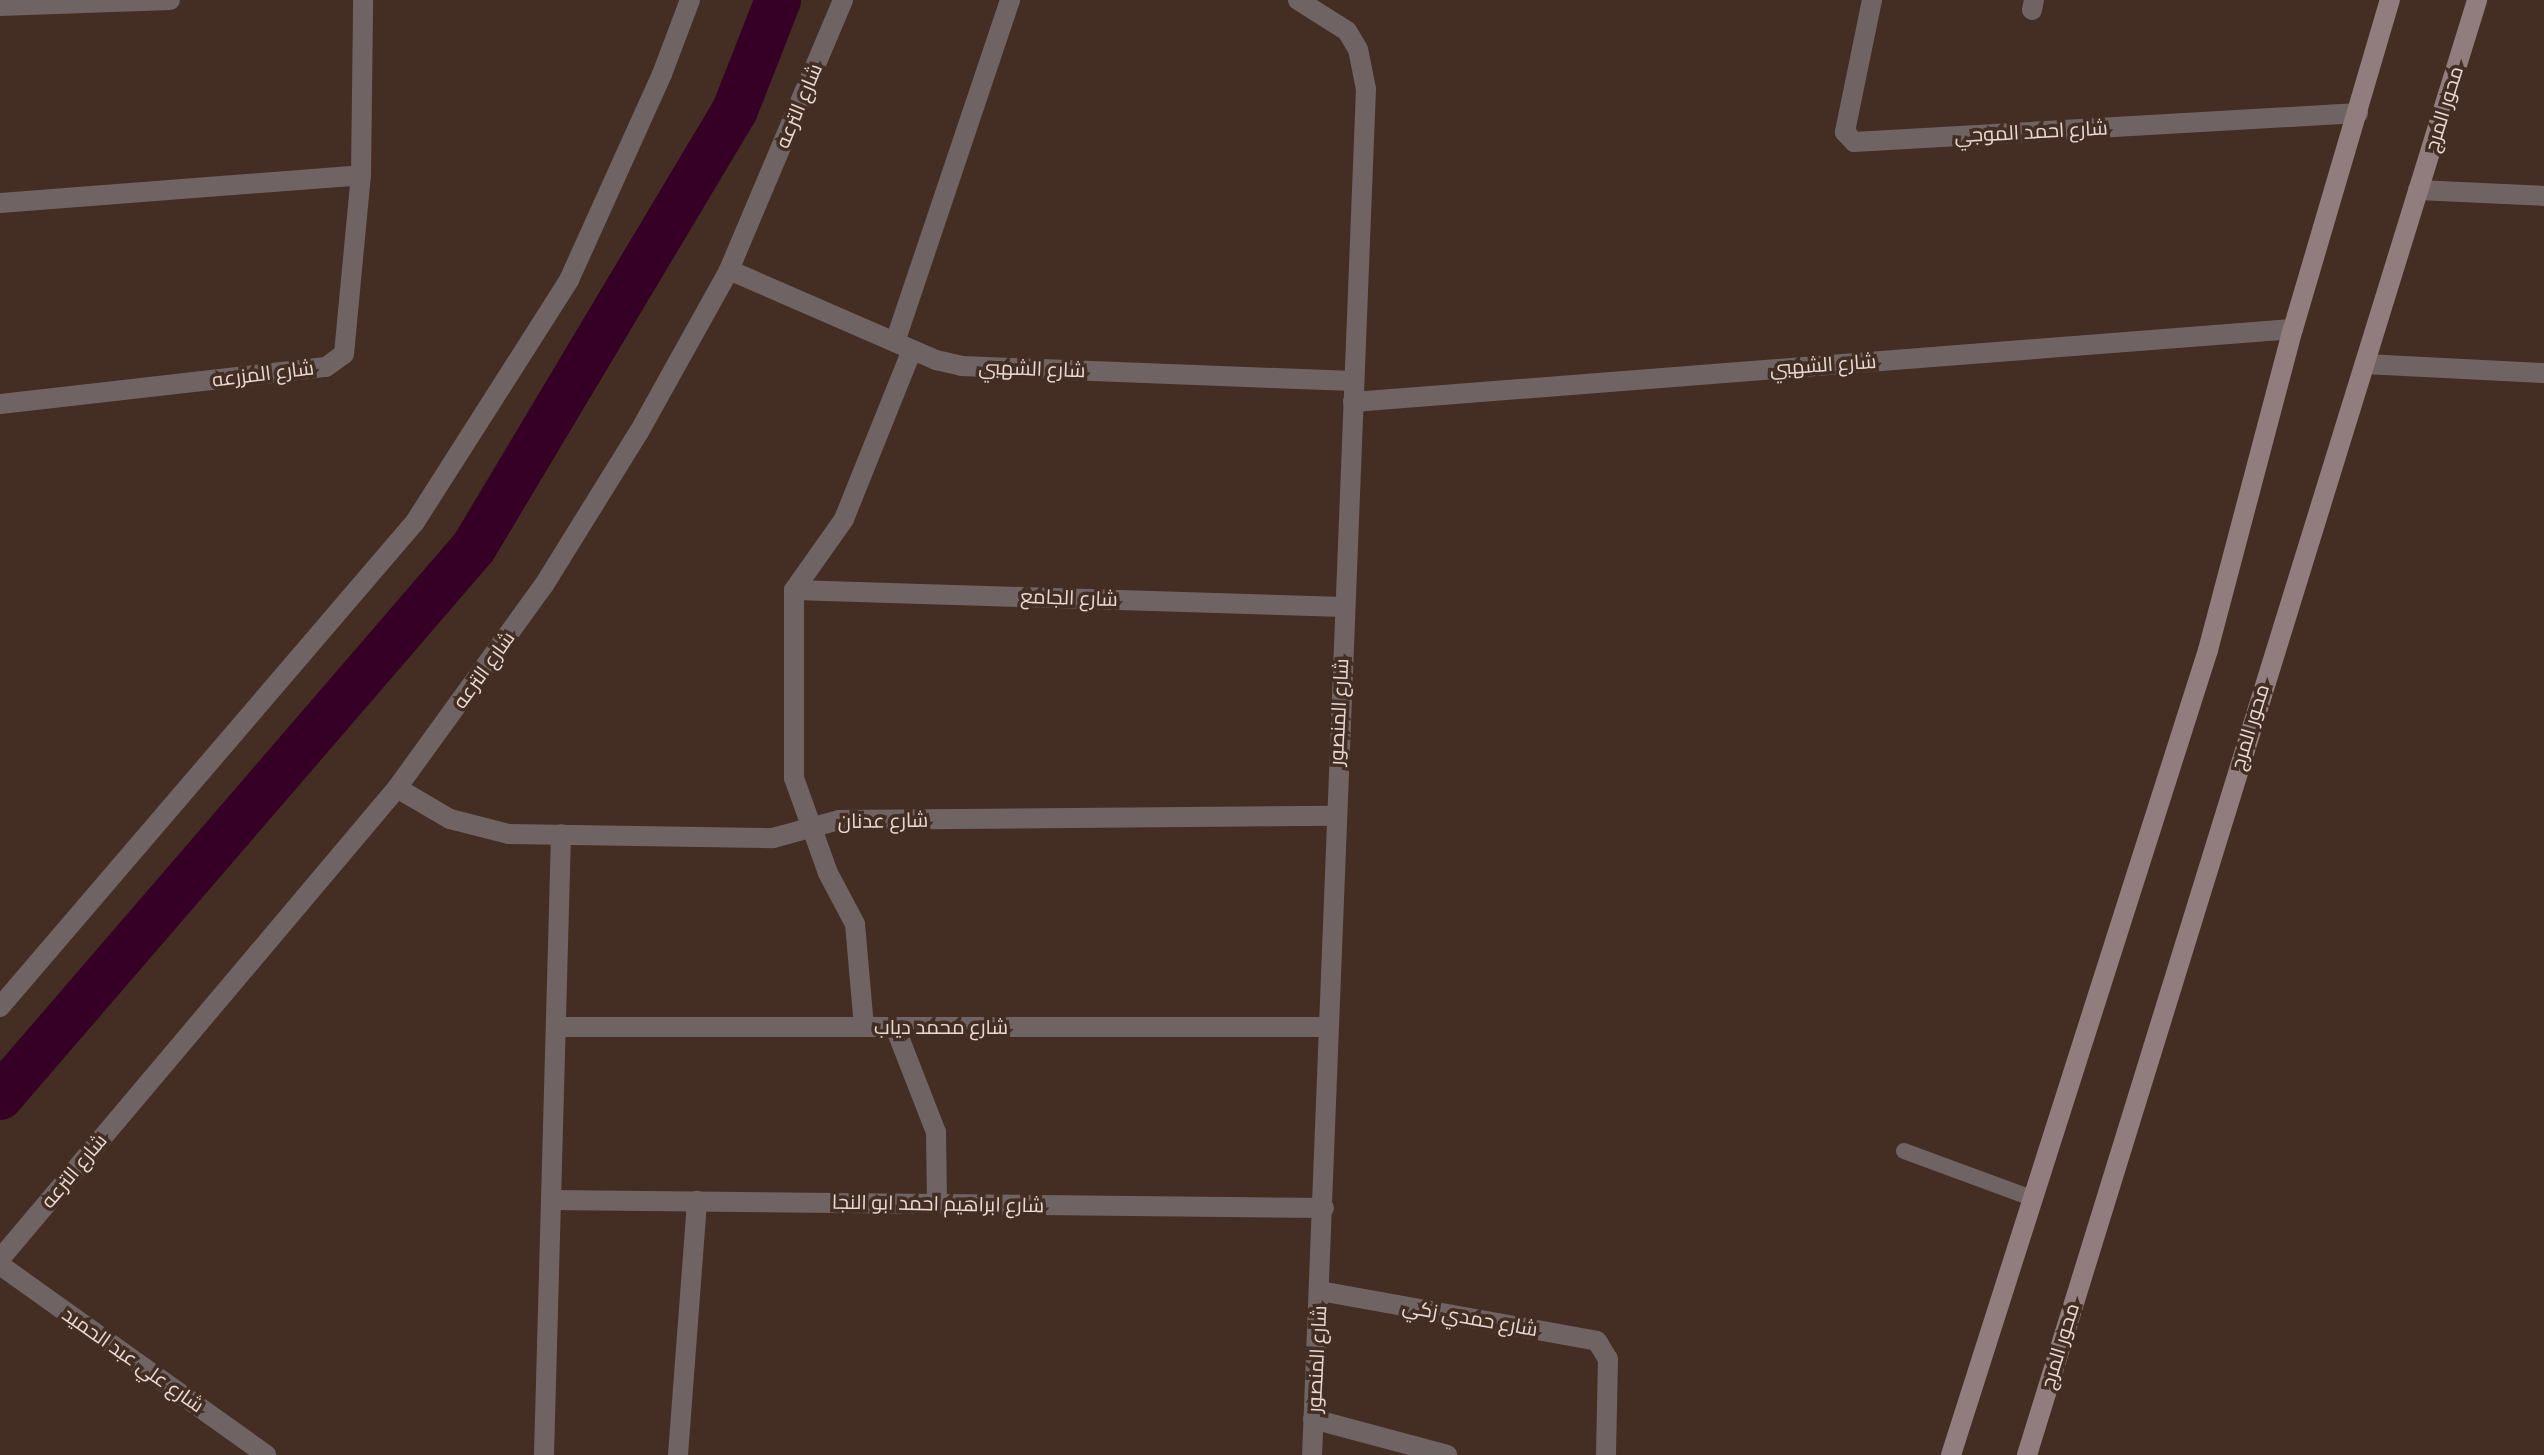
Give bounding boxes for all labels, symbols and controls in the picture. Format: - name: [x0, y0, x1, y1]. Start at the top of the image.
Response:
- street label: شارع الترعه: [770, 60, 828, 152]
- street label: محور المرج: [2420, 63, 2468, 155]
- street label: شارع احمد الموجي: [1954, 116, 2108, 148]
- street label: شارع الشهبي: [1769, 349, 1877, 381]
- street label: شارع الشهبي: [978, 355, 1086, 383]
- street label: شارع المزرعه: [211, 356, 315, 392]
- street label: شارع الجامع: [1020, 584, 1118, 612]
- street label: شارع الترعه: [448, 627, 520, 713]
- street label: شارع المنصور: [1324, 658, 1354, 766]
- street label: محور المرج: [2226, 681, 2274, 773]
- street label: شارع عدنان: [838, 808, 928, 834]
- street label: شارع محمد دياب: [874, 1015, 1008, 1039]
- street label: شارع الترعه: [36, 1129, 112, 1213]
- street label: شارع ابراهيم احمد ابو النجا: [832, 1190, 1044, 1218]
- street label: شارع حمدي زكي: [1401, 1294, 1539, 1342]
- street label: محور المرج: [2036, 1300, 2084, 1392]
- street label: شارع علي عبد الحميد: [58, 1302, 208, 1418]
- street label: شارع المنصور: [1302, 1305, 1332, 1413]

